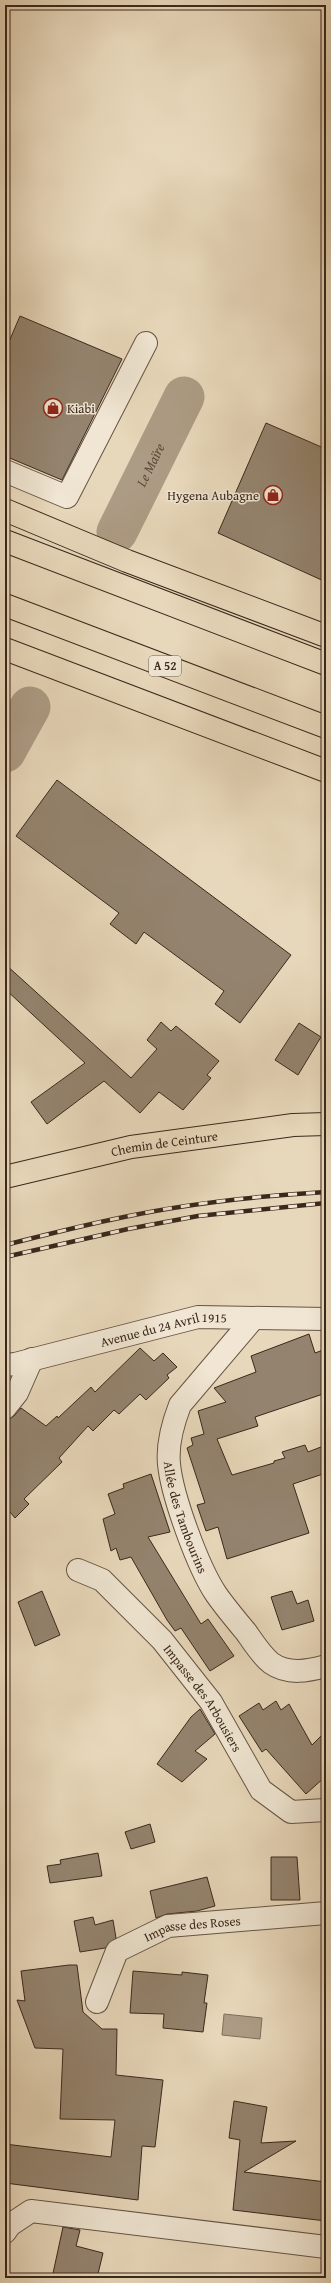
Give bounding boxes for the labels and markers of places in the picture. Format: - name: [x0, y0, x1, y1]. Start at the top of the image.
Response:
- shop icon: Kiabi: [42, 397, 64, 419]
- place label: Kiabi: [67, 399, 95, 418]
- shop icon: Hygena Aubagne: [262, 484, 284, 506]
- place label: Hygena Aubagne: [167, 486, 259, 505]

